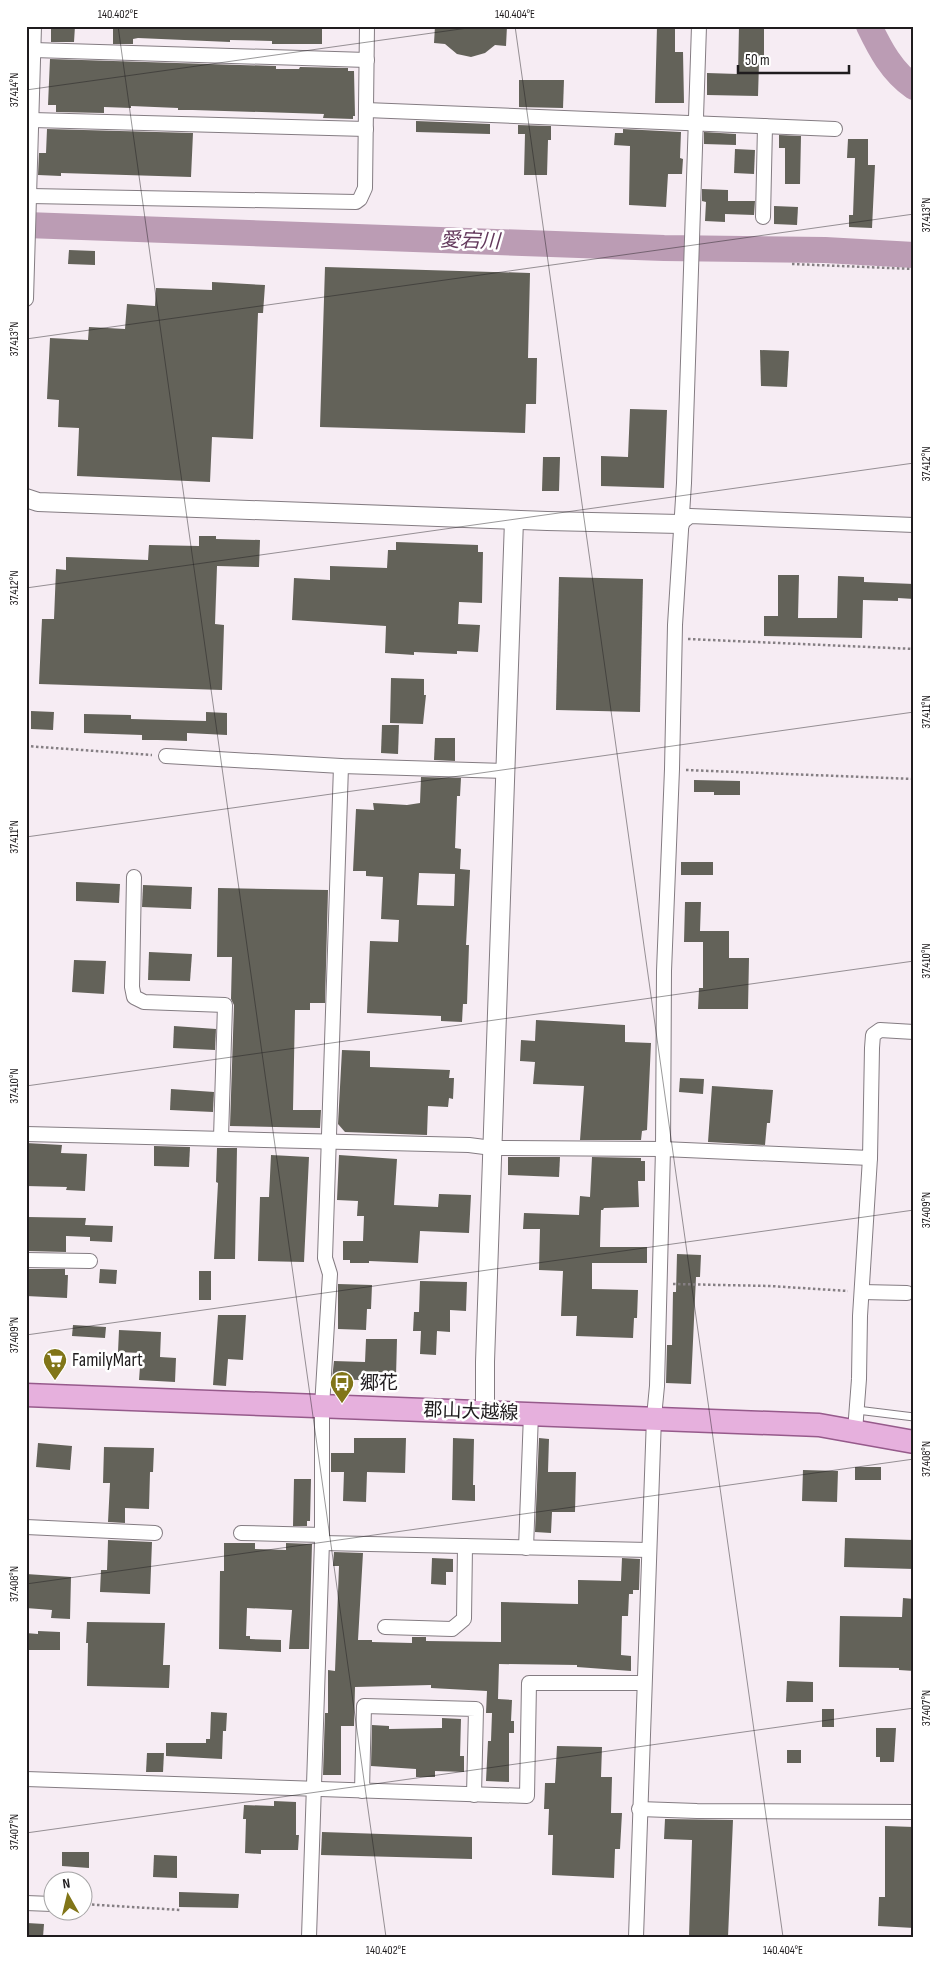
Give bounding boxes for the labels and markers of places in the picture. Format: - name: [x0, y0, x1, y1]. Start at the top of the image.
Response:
- supermarket icon: FamilyMart: [42, 1347, 68, 1381]
- place label: FamilyMart: [72, 1349, 143, 1372]
- bus stop icon: 郷花: [329, 1370, 355, 1404]
- place label: 郷花: [360, 1372, 398, 1395]

